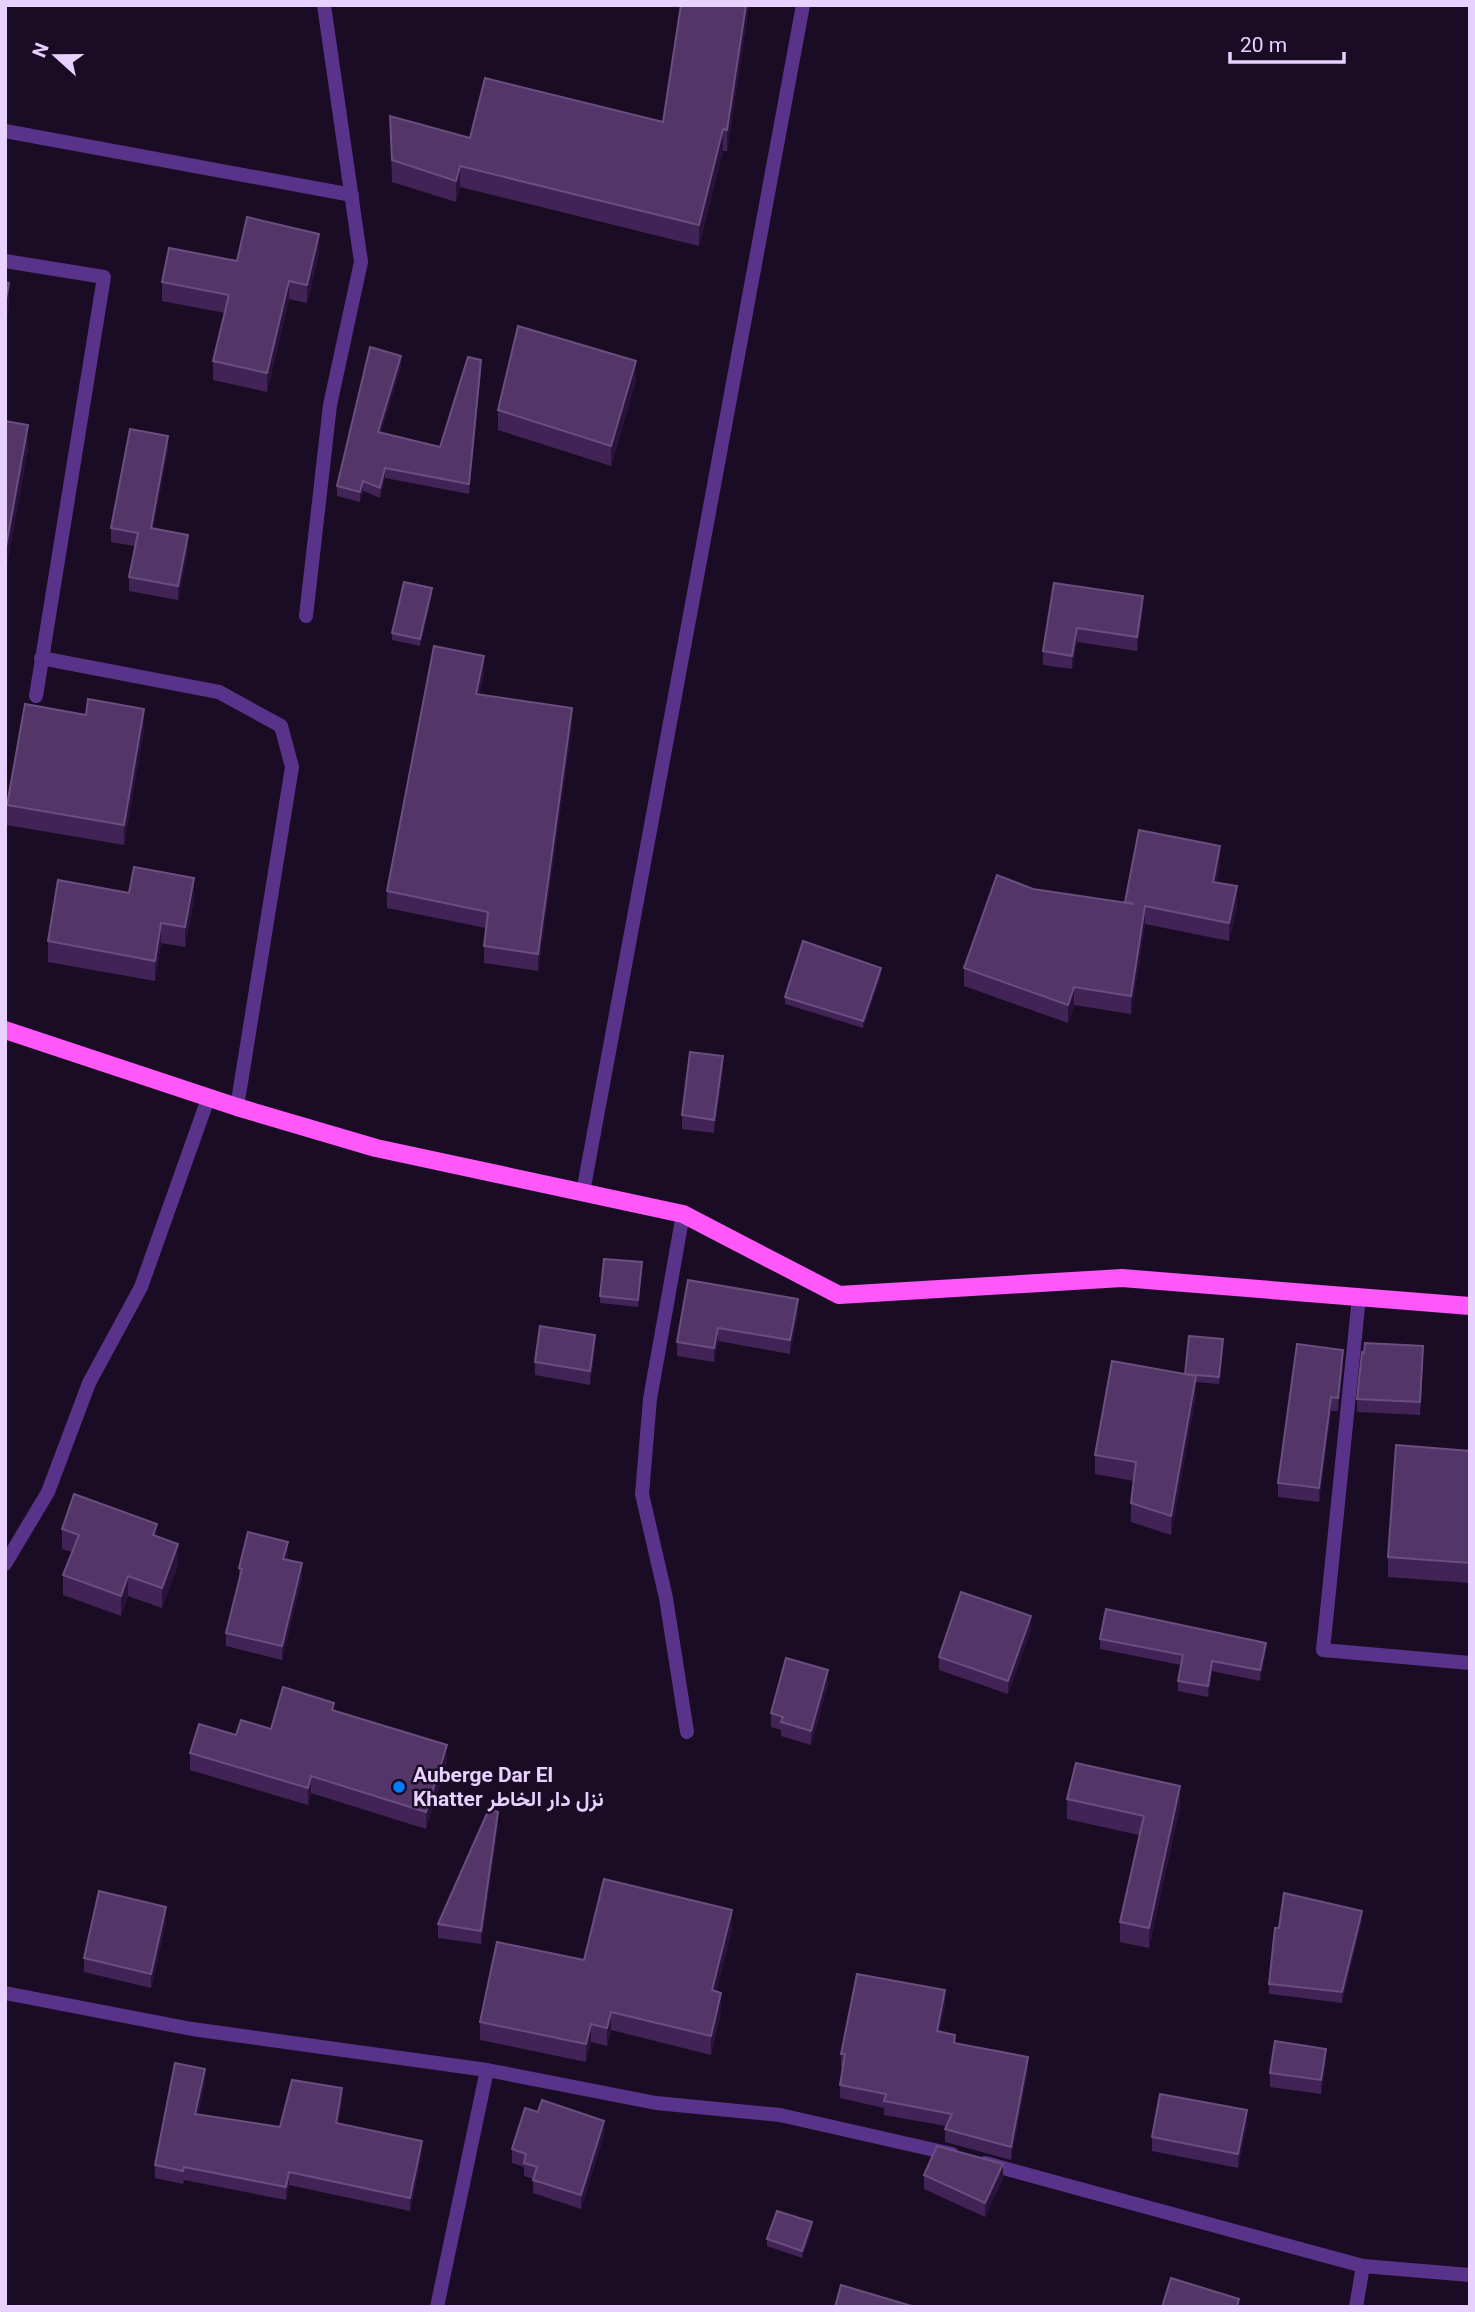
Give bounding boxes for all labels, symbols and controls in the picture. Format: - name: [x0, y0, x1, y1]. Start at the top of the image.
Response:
- north arrow: [21, 21, 91, 91]
- scale bar: [1230, 21, 1344, 65]
- text: 20 m: [1240, 33, 1287, 57]
- text: N: [27, 40, 54, 60]
- place label: Auberge Dar El Khatter نزل دار الخاطر: [413, 1763, 604, 1812]
- marker: Auberge Dar El Khatter نزل دار الخاطر: [391, 1779, 407, 1795]

